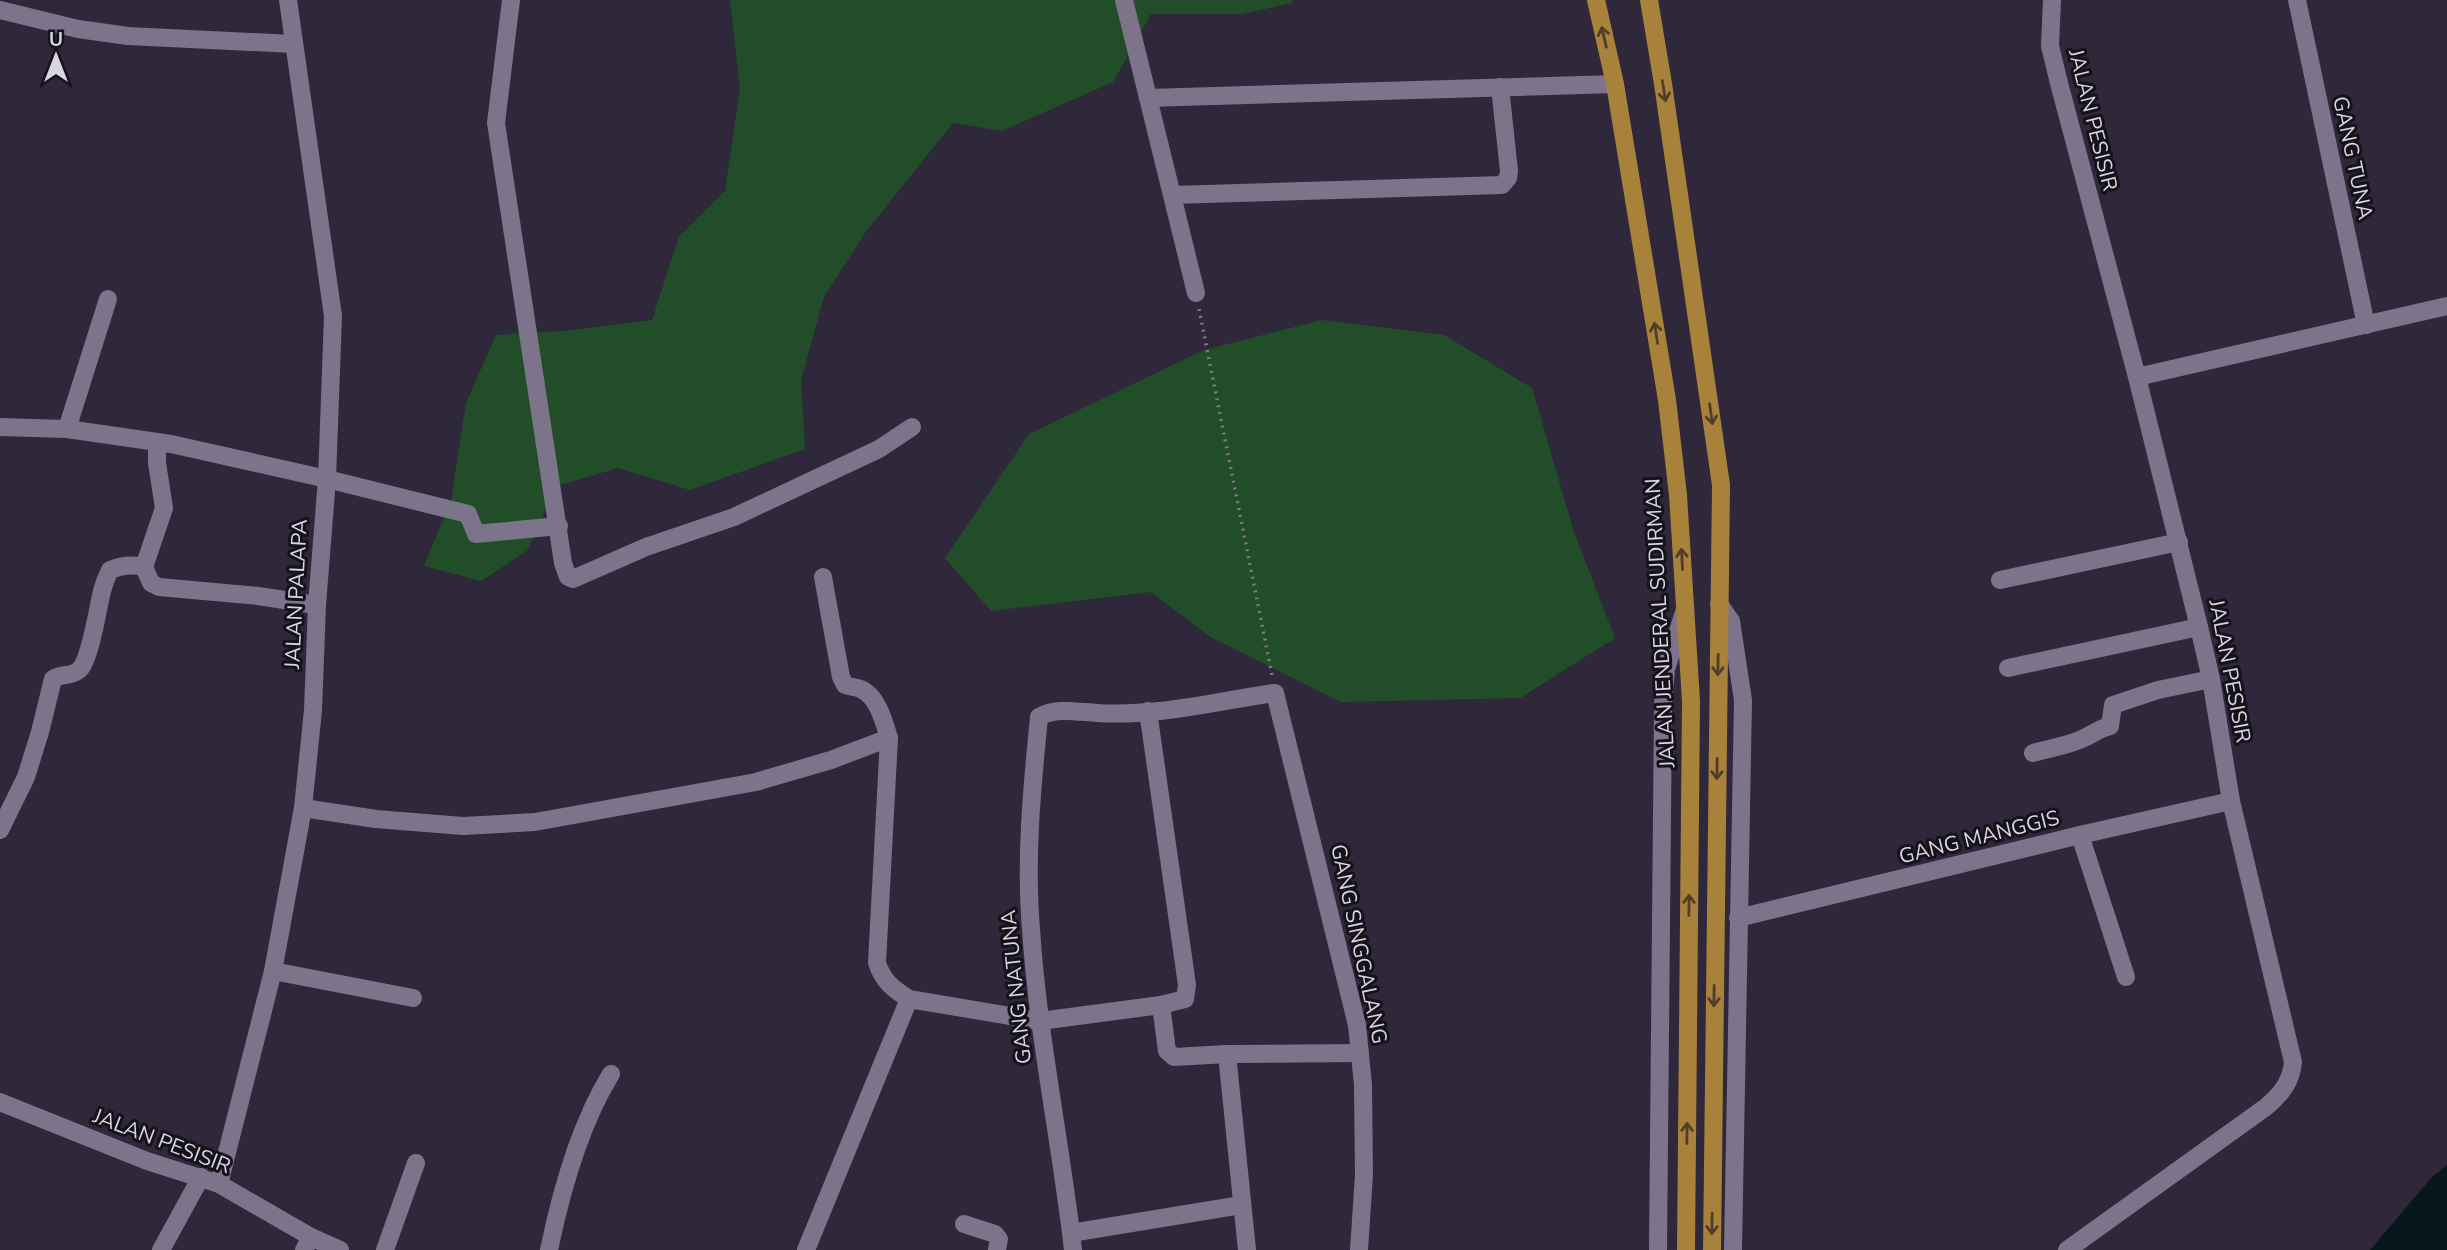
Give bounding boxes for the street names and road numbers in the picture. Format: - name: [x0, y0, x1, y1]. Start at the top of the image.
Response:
- street label: JALAN PESISIR: [2062, 45, 2124, 194]
- street label: GANG TUNA: [2326, 94, 2380, 222]
- street label: JALAN JENDERAL SUDIRMAN: [1638, 478, 1682, 769]
- street label: JALAN PALAPA: [278, 518, 314, 671]
- street label: JALAN PESISIR: [2202, 596, 2258, 745]
- street label: GANG MANGGIS: [1896, 804, 2062, 870]
- street label: GANG SINGGALANG: [1324, 842, 1394, 1046]
- street label: GANG NATUNA: [994, 909, 1038, 1065]
- street label: JALAN PESISIR: [88, 1102, 235, 1180]

